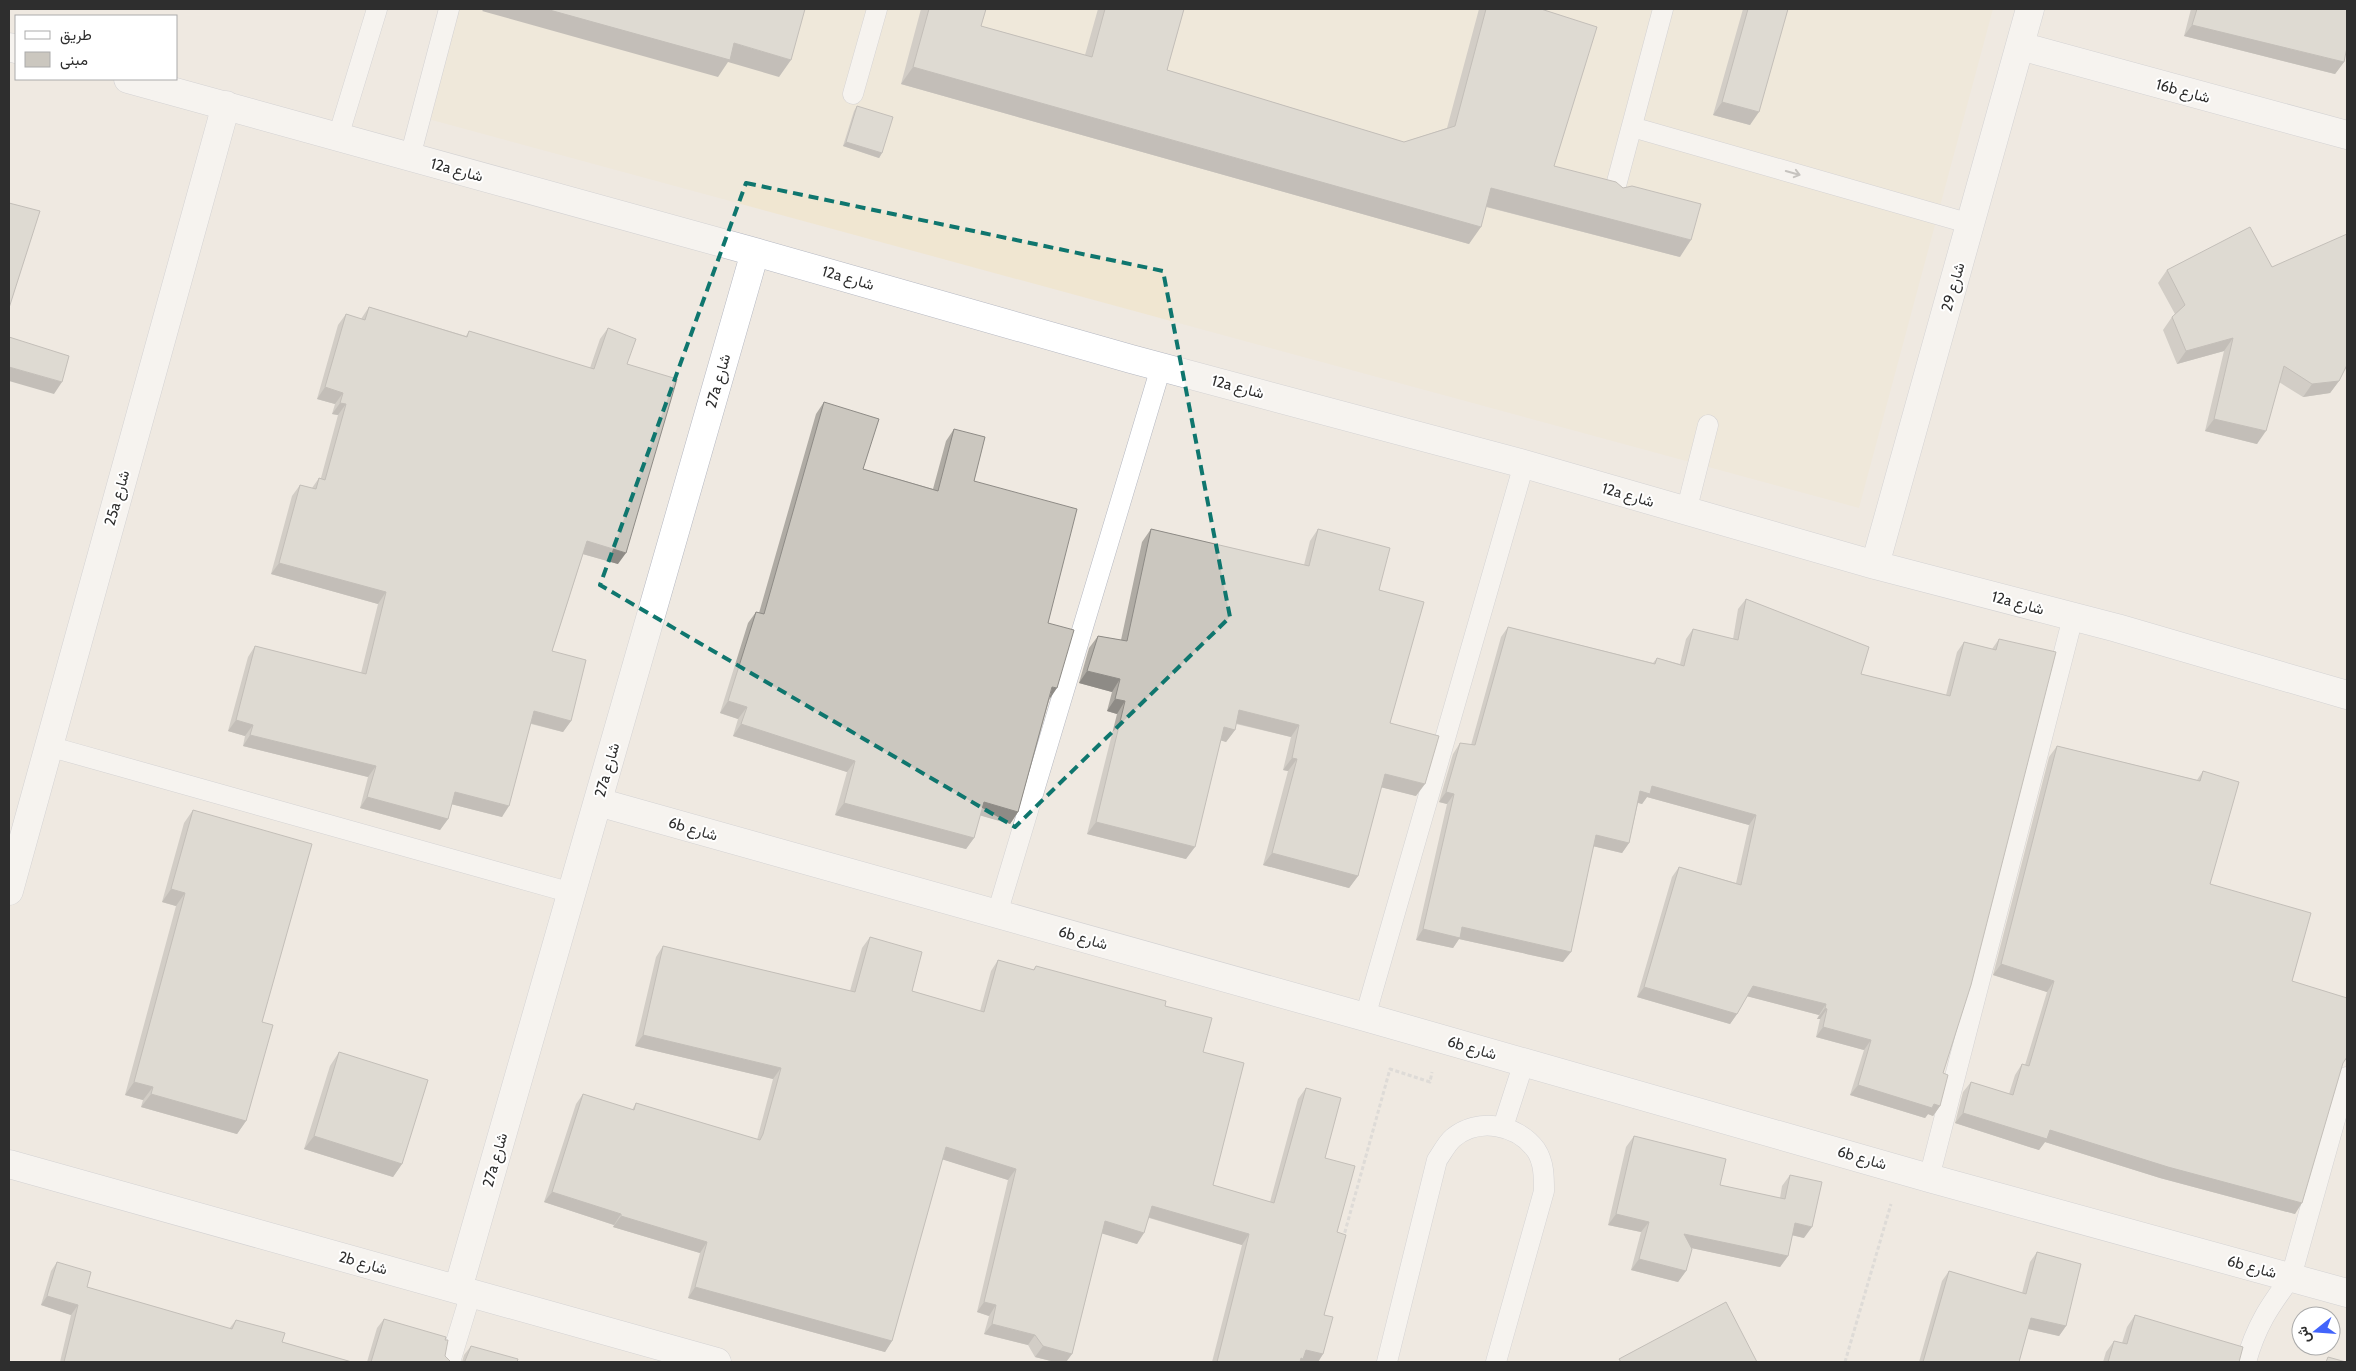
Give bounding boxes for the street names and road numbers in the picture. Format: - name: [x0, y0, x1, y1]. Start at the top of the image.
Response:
- street label: 16b شارع: [2153, 75, 2212, 109]
- street label: 12a شارع: [428, 154, 485, 188]
- street label: شارع 29: [1937, 260, 1971, 314]
- street label: 12a شارع: [819, 262, 876, 296]
- street label: 27a شارع: [702, 352, 736, 411]
- street label: 12a شارع: [1209, 371, 1266, 405]
- street label: 25a شارع: [101, 468, 135, 528]
- street label: 12a شارع: [1599, 479, 1656, 513]
- street label: 12a شارع: [1989, 587, 2046, 621]
- street label: 27a شارع: [591, 741, 625, 800]
- street label: 6b شارع: [666, 813, 720, 847]
- street label: 6b شارع: [1056, 922, 1110, 956]
- street label: 6b شارع: [1445, 1032, 1499, 1066]
- street label: 27a شارع: [479, 1131, 513, 1190]
- street label: 6b شارع: [1835, 1142, 1889, 1176]
- street label: 2b شارع: [336, 1247, 390, 1280]
- street label: 6b شارع: [2225, 1252, 2279, 1284]

